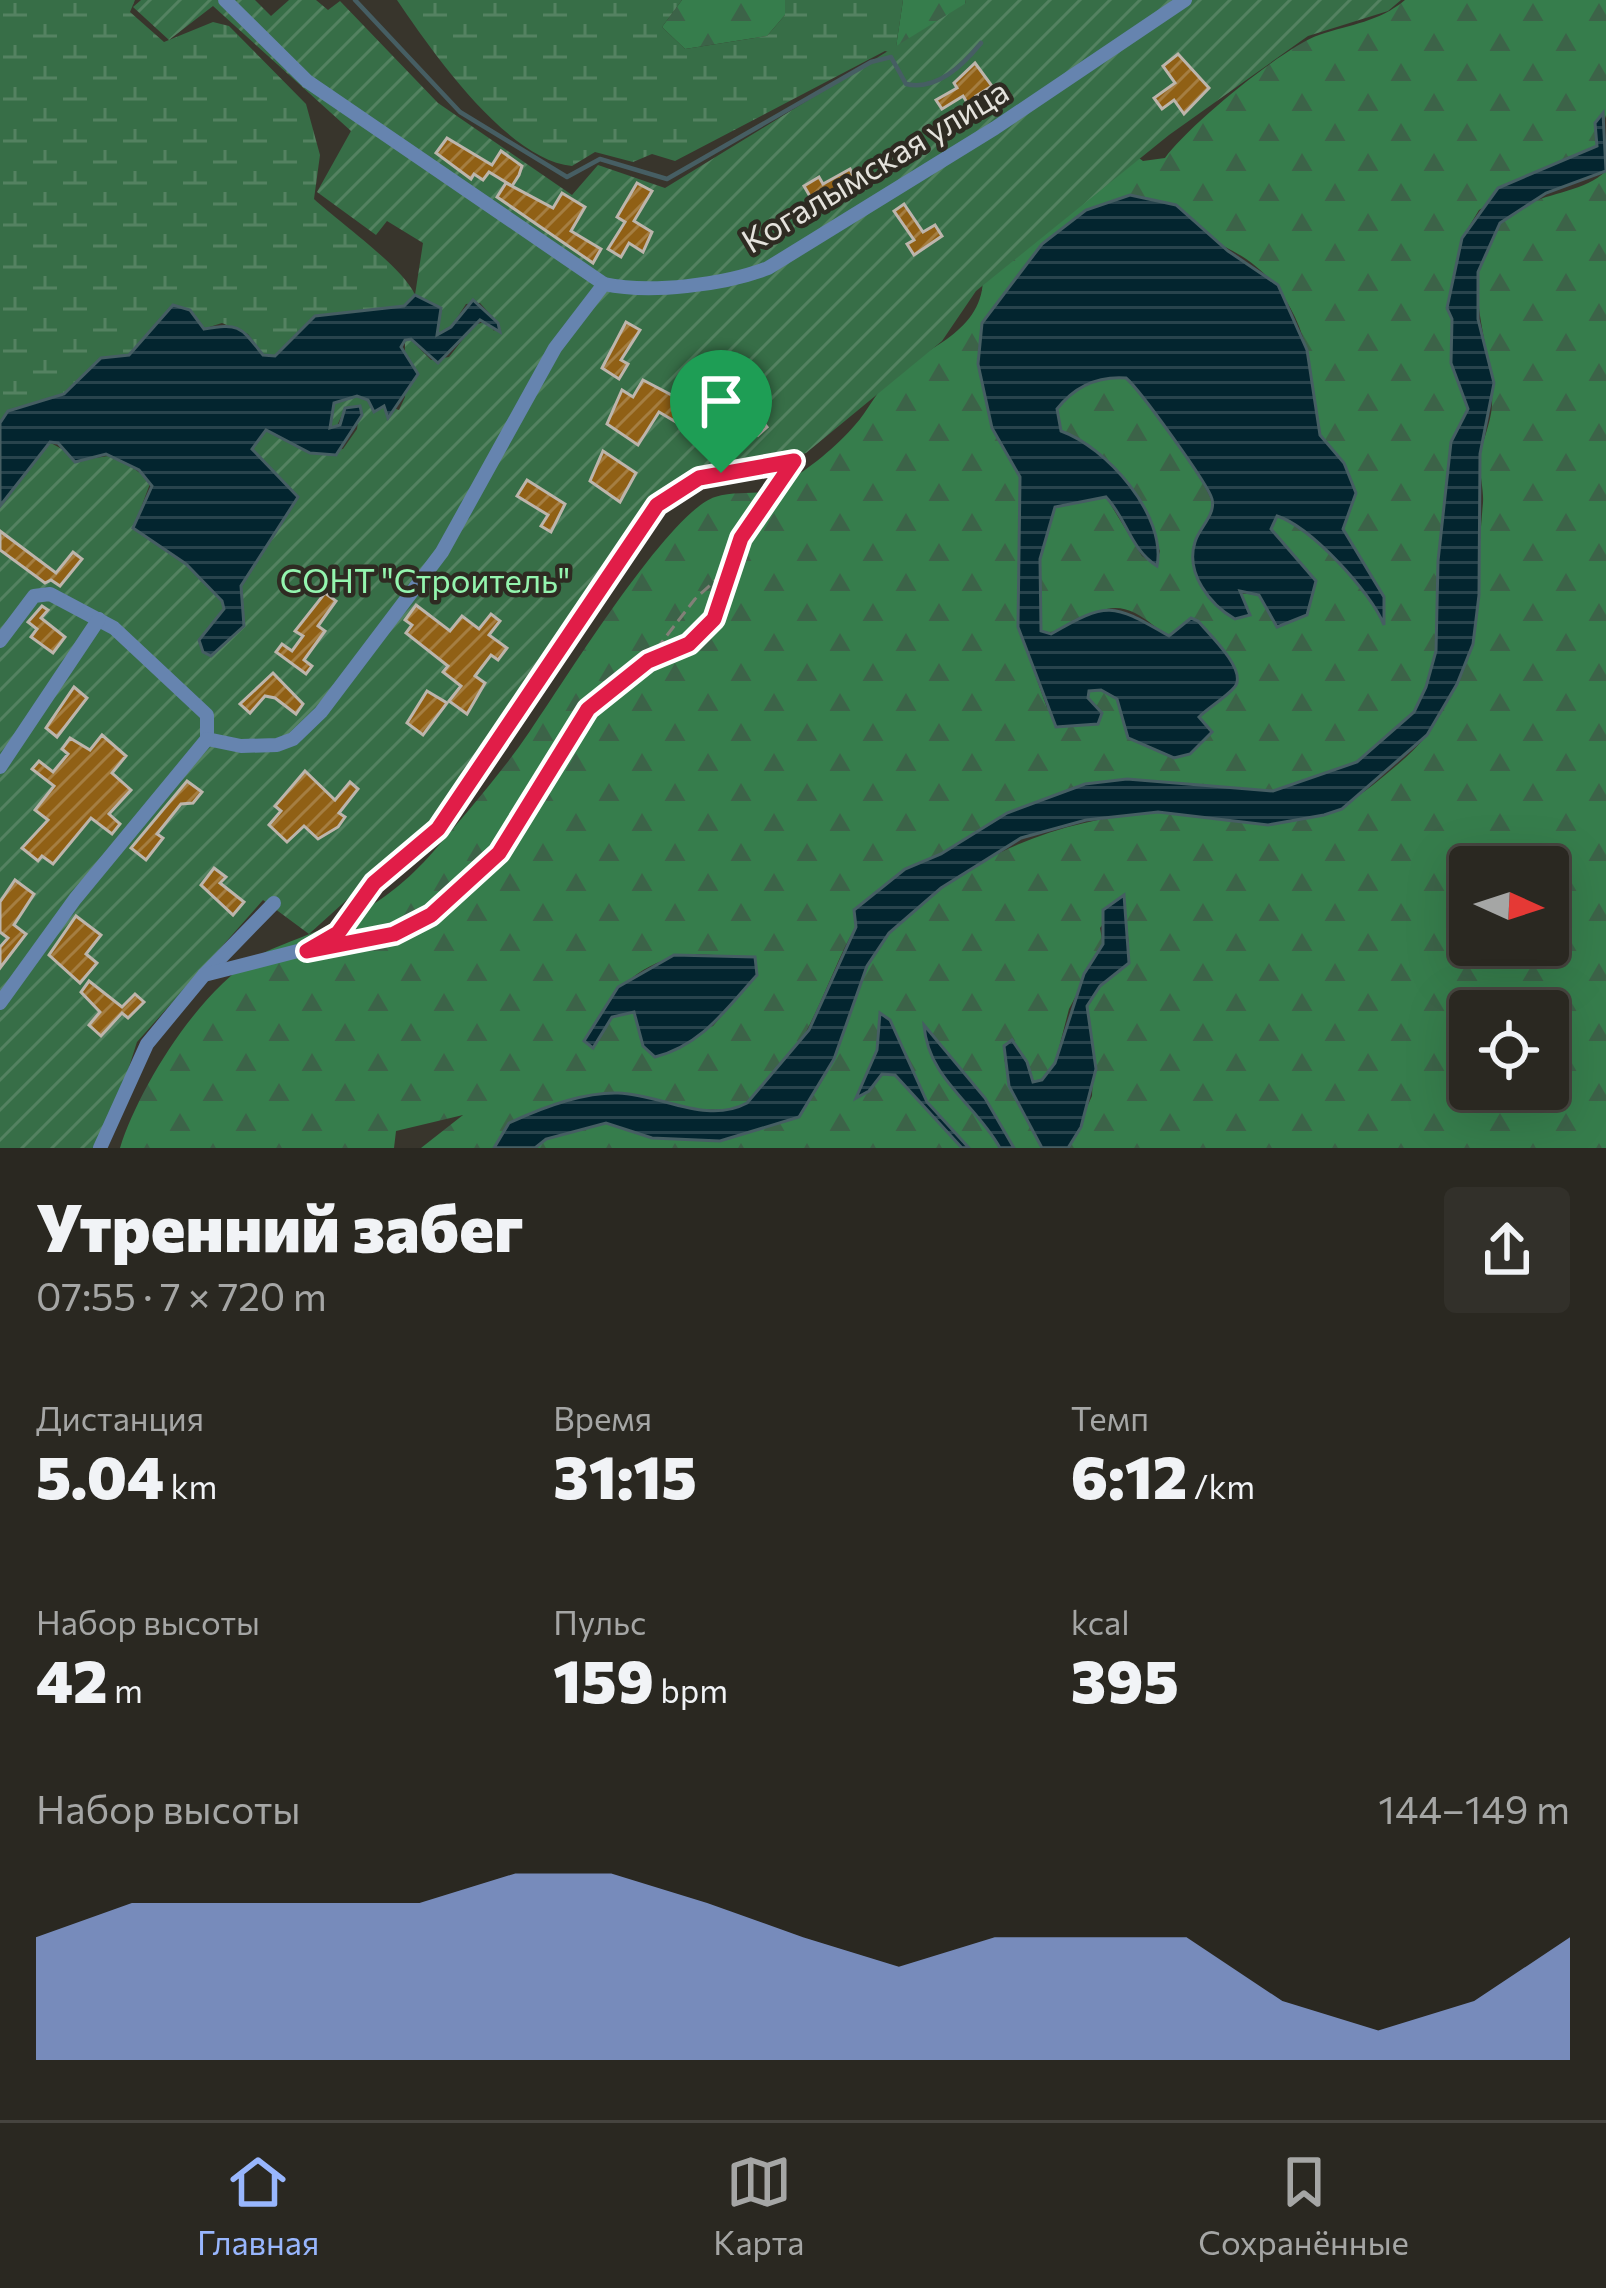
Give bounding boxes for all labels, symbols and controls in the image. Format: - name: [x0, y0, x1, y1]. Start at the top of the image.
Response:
- street label: Когалымская улица: [734, 69, 1015, 260]
- pin: [670, 350, 772, 473]
- icon: arrive: [688, 368, 754, 434]
- park label: СОНТ "Строитель": [280, 559, 570, 600]
- north arrow: [1449, 846, 1569, 966]
- map controls: [1449, 846, 1569, 1110]
- button: locate: [1449, 990, 1569, 1110]
- text: Утренний забег: [36, 1185, 523, 1266]
- button: share: [1444, 1187, 1570, 1313]
- text: 07:55 · 7 × 720 m: [36, 1271, 327, 1319]
- text: Дистанция: [36, 1397, 204, 1438]
- text: Время: [553, 1397, 652, 1438]
- text: Темп: [1071, 1397, 1149, 1438]
- text: 5.04: [36, 1438, 164, 1511]
- text: 31:15: [553, 1438, 697, 1511]
- text: 6:12: [1071, 1438, 1187, 1511]
- text: km: [164, 1465, 217, 1506]
- text: /km: [1187, 1465, 1255, 1506]
- text: Набор высоты: [36, 1601, 260, 1642]
- text: Пульс: [553, 1601, 646, 1642]
- text: kcal: [1071, 1601, 1130, 1642]
- text: 42: [36, 1642, 108, 1715]
- text: 159: [553, 1642, 654, 1715]
- text: 395: [1071, 1642, 1179, 1715]
- text: m: [108, 1669, 143, 1710]
- text: bpm: [654, 1669, 728, 1710]
- text: Набор высоты: [36, 1784, 301, 1832]
- text: 144–149 m: [1378, 1784, 1570, 1832]
- tab: Главная: [197, 2149, 319, 2262]
- tab: Карта: [713, 2149, 804, 2262]
- tab: Сохранённые: [1198, 2149, 1409, 2262]

